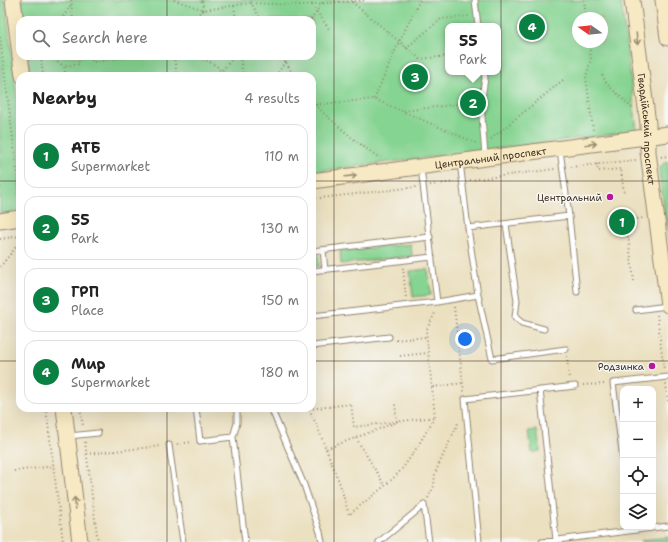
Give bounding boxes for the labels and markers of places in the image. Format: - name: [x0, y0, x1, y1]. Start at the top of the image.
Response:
- pin: 4: [519, 12, 545, 42]
- pin: 3: [402, 62, 428, 92]
- pin: 2: [460, 88, 486, 118]
- place label: Центральний: [537, 191, 602, 204]
- marker: Центральний: [605, 192, 615, 202]
- pin: 1: [609, 207, 635, 237]
- place label: Родзинка: [598, 360, 645, 373]
- marker: Родзинка: [647, 361, 657, 371]

